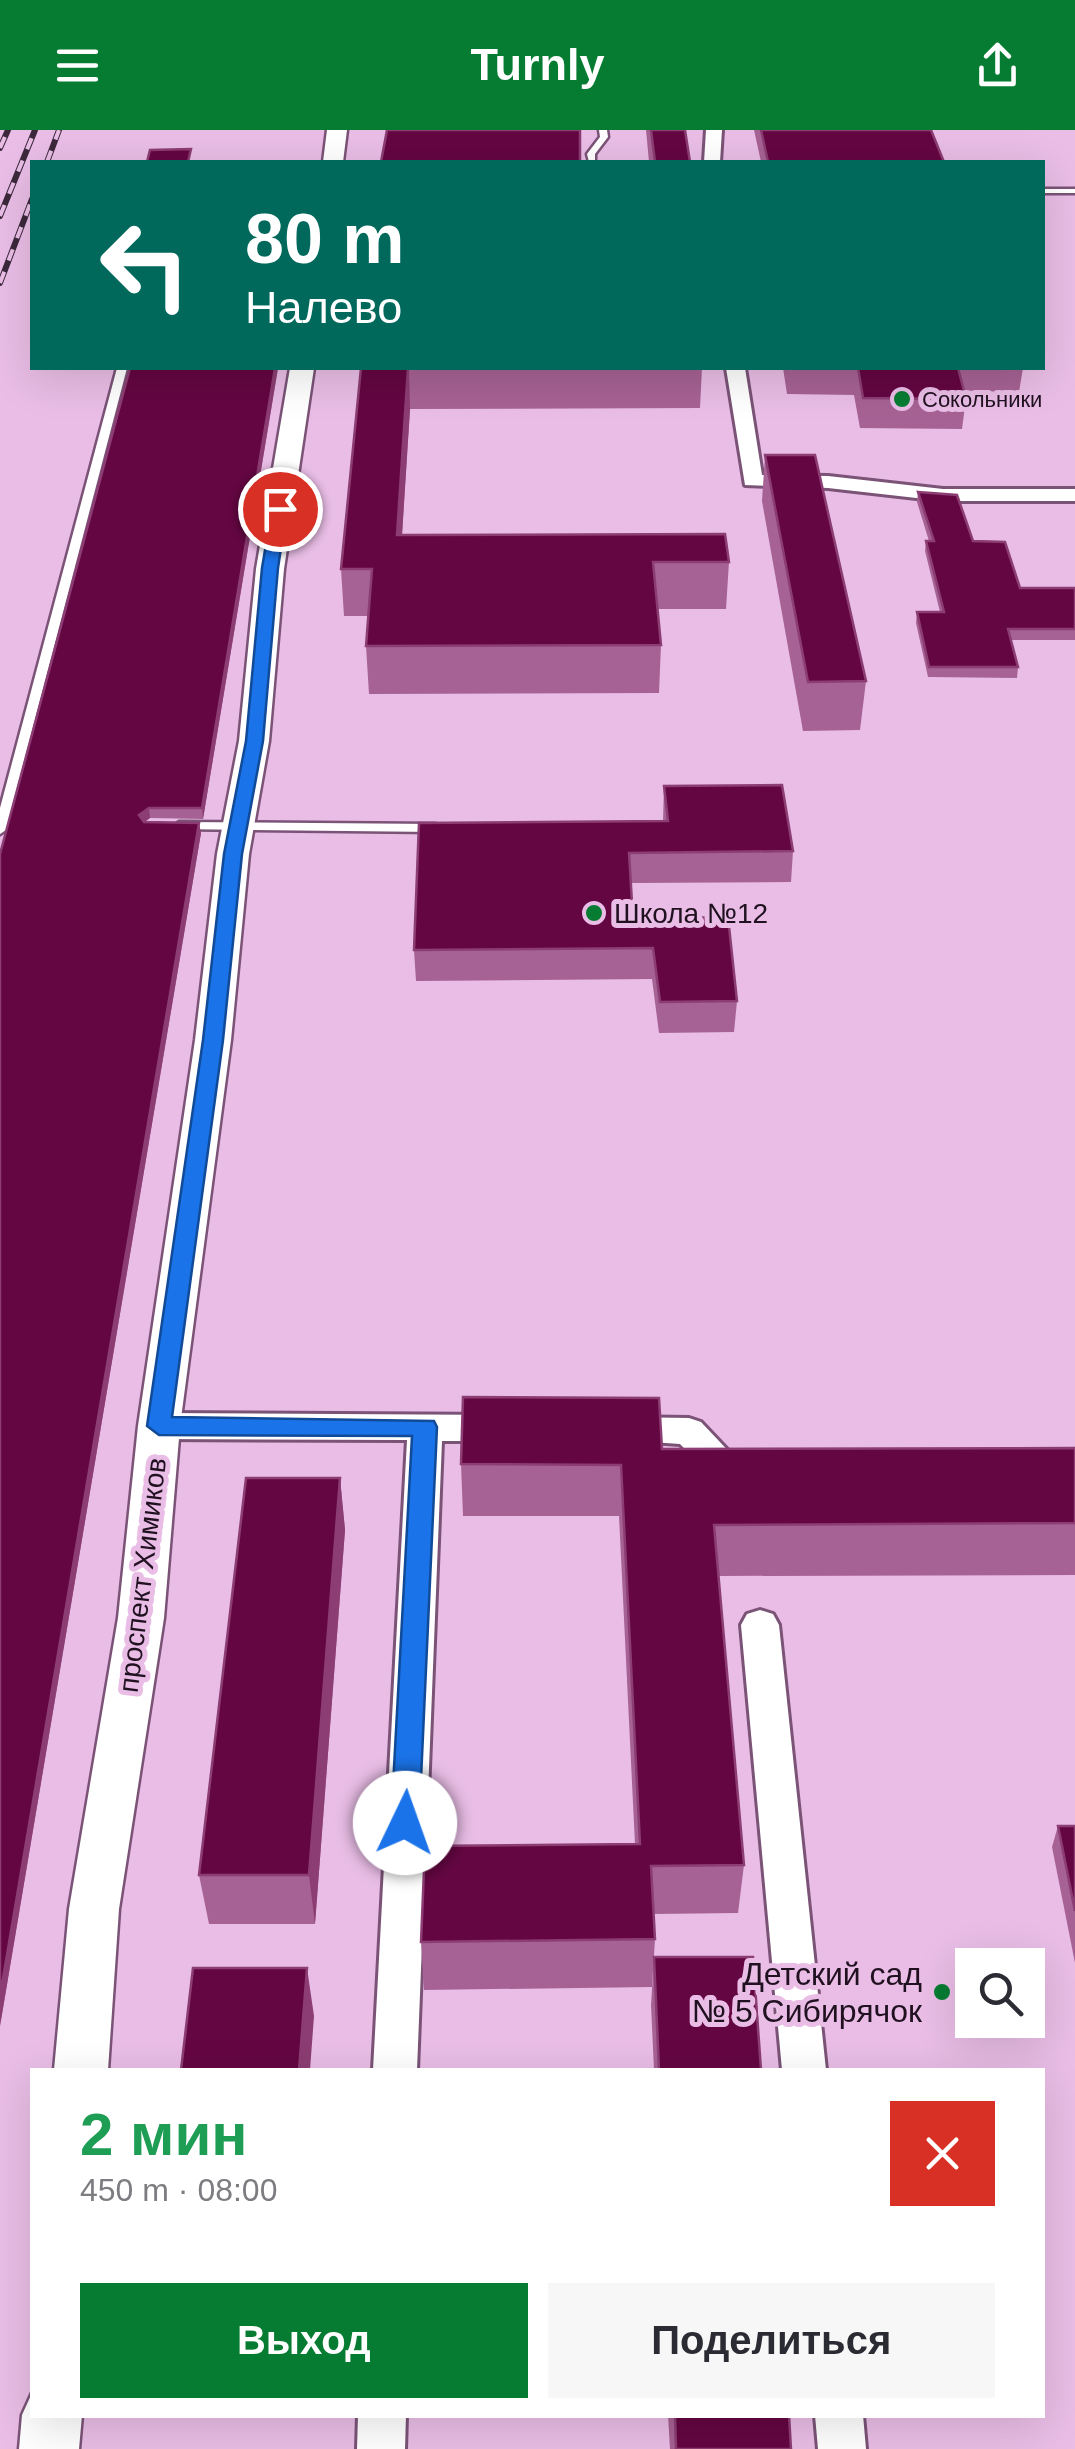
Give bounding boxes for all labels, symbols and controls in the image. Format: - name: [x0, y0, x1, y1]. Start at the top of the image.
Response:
- icon: menu: [50, 38, 105, 93]
- icon: share: [970, 38, 1025, 93]
- text: Turnly: [470, 39, 605, 90]
- icon: left: [80, 200, 210, 330]
- text: 80 m: [245, 200, 405, 278]
- text: Налево: [245, 282, 402, 333]
- place label: Сокольники: [922, 387, 1042, 412]
- marker: Сокольники: [891, 388, 913, 410]
- pin: [238, 467, 323, 552]
- icon: arrive: [253, 482, 308, 537]
- place label: Школа №12: [614, 898, 768, 929]
- marker: Школа №12: [583, 902, 605, 924]
- street label: проспект Химиков: [113, 1456, 172, 1694]
- position arrow: [353, 1771, 457, 1875]
- map controls: [955, 1948, 1045, 2038]
- button: search: [955, 1948, 1045, 2038]
- place label: Детский сад № 5 Сибирячок: [692, 1956, 923, 2029]
- marker: Детский сад № 5 Сибирячок: [931, 1981, 953, 2003]
- text: 2 мин: [80, 2101, 248, 2168]
- button: close: [890, 2101, 995, 2206]
- text: 450 m · 08:00: [80, 2172, 277, 2208]
- button: Выход: [80, 2283, 528, 2398]
- button: Поделиться: [548, 2283, 995, 2398]

